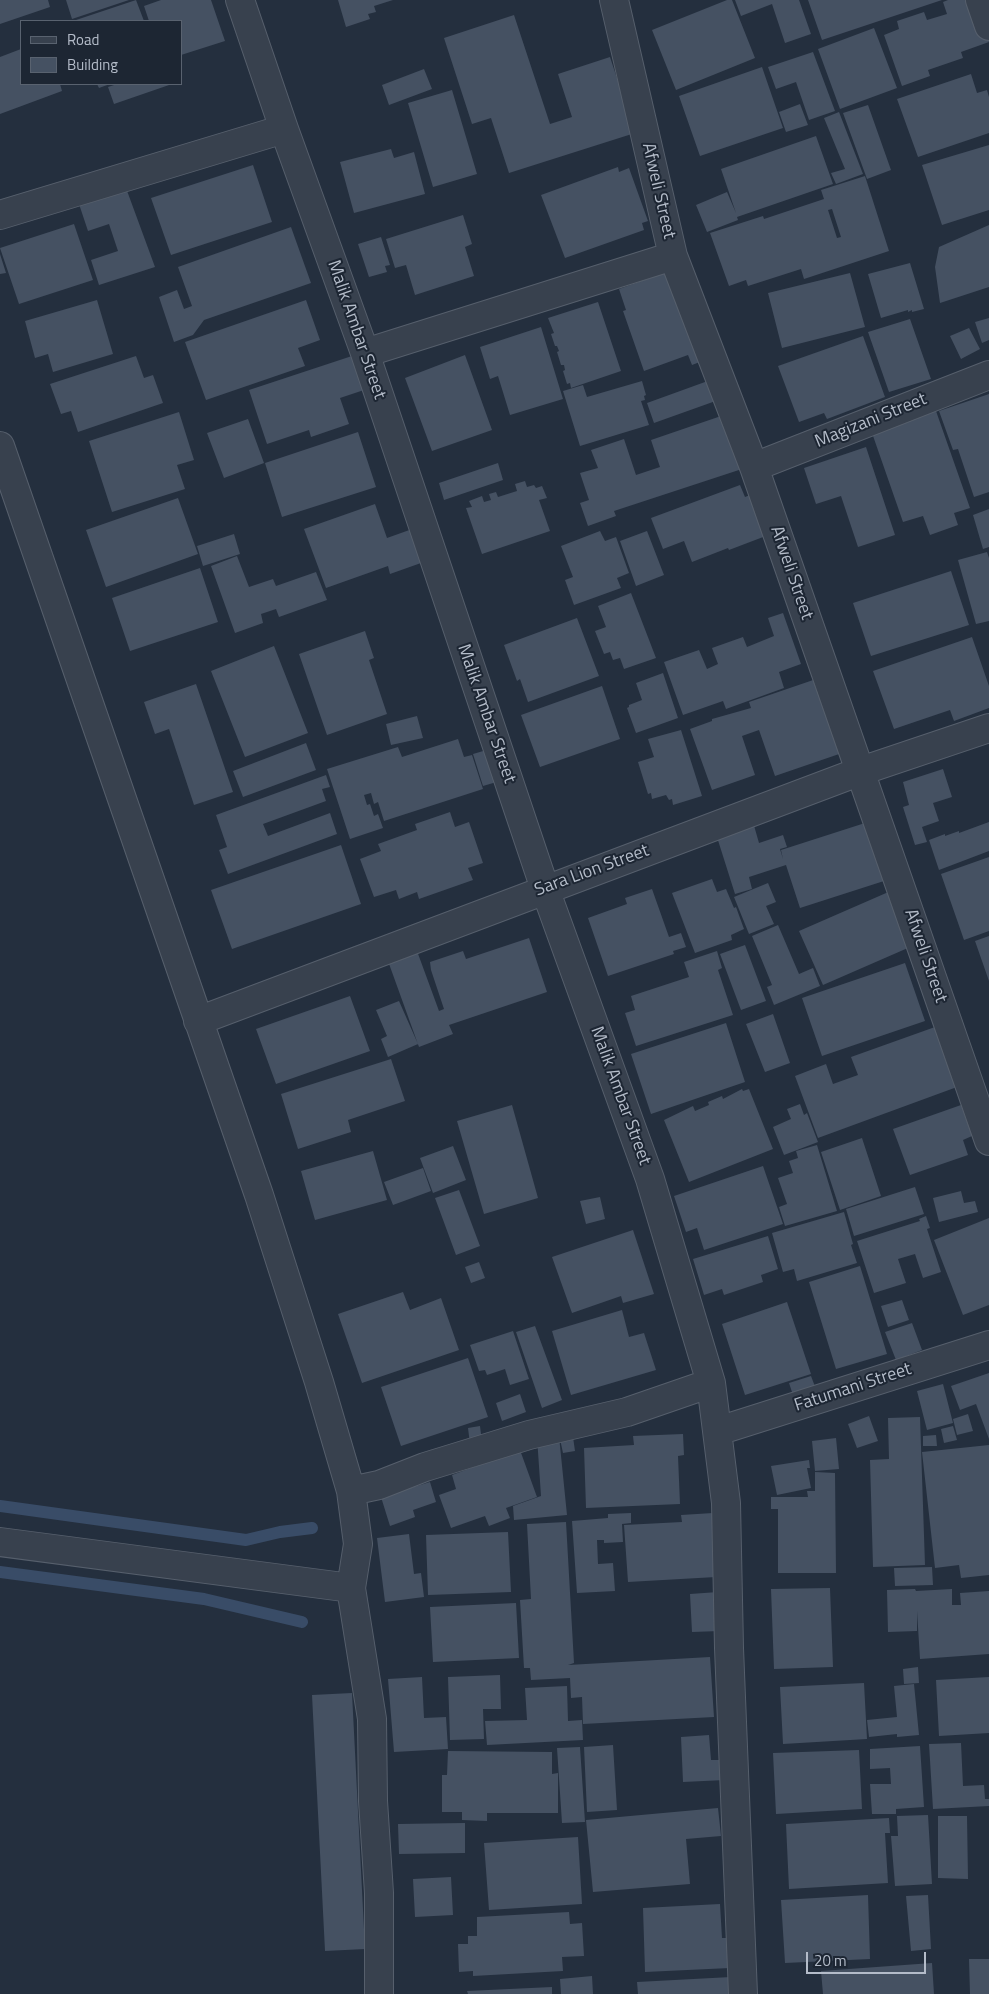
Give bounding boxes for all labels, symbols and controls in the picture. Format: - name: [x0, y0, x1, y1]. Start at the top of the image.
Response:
- legend: [20, 20, 182, 85]
- text: Road: [67, 28, 99, 51]
- text: Building: [67, 53, 118, 76]
- street label: Afweli Street: [636, 141, 680, 241]
- street label: Malik Ambar Street: [322, 258, 390, 402]
- street label: Magizani Street: [812, 389, 930, 453]
- street label: Afweli Street: [765, 523, 817, 623]
- street label: Malik Ambar Street: [452, 642, 520, 786]
- street label: Sara Lion Street: [532, 840, 652, 902]
- street label: Afweli Street: [899, 906, 951, 1006]
- street label: Malik Ambar Street: [585, 1024, 655, 1168]
- street label: Fatumani Street: [792, 1359, 914, 1417]
- scale bar: [809, 1942, 929, 1974]
- text: 20 m: [814, 1949, 847, 1972]

